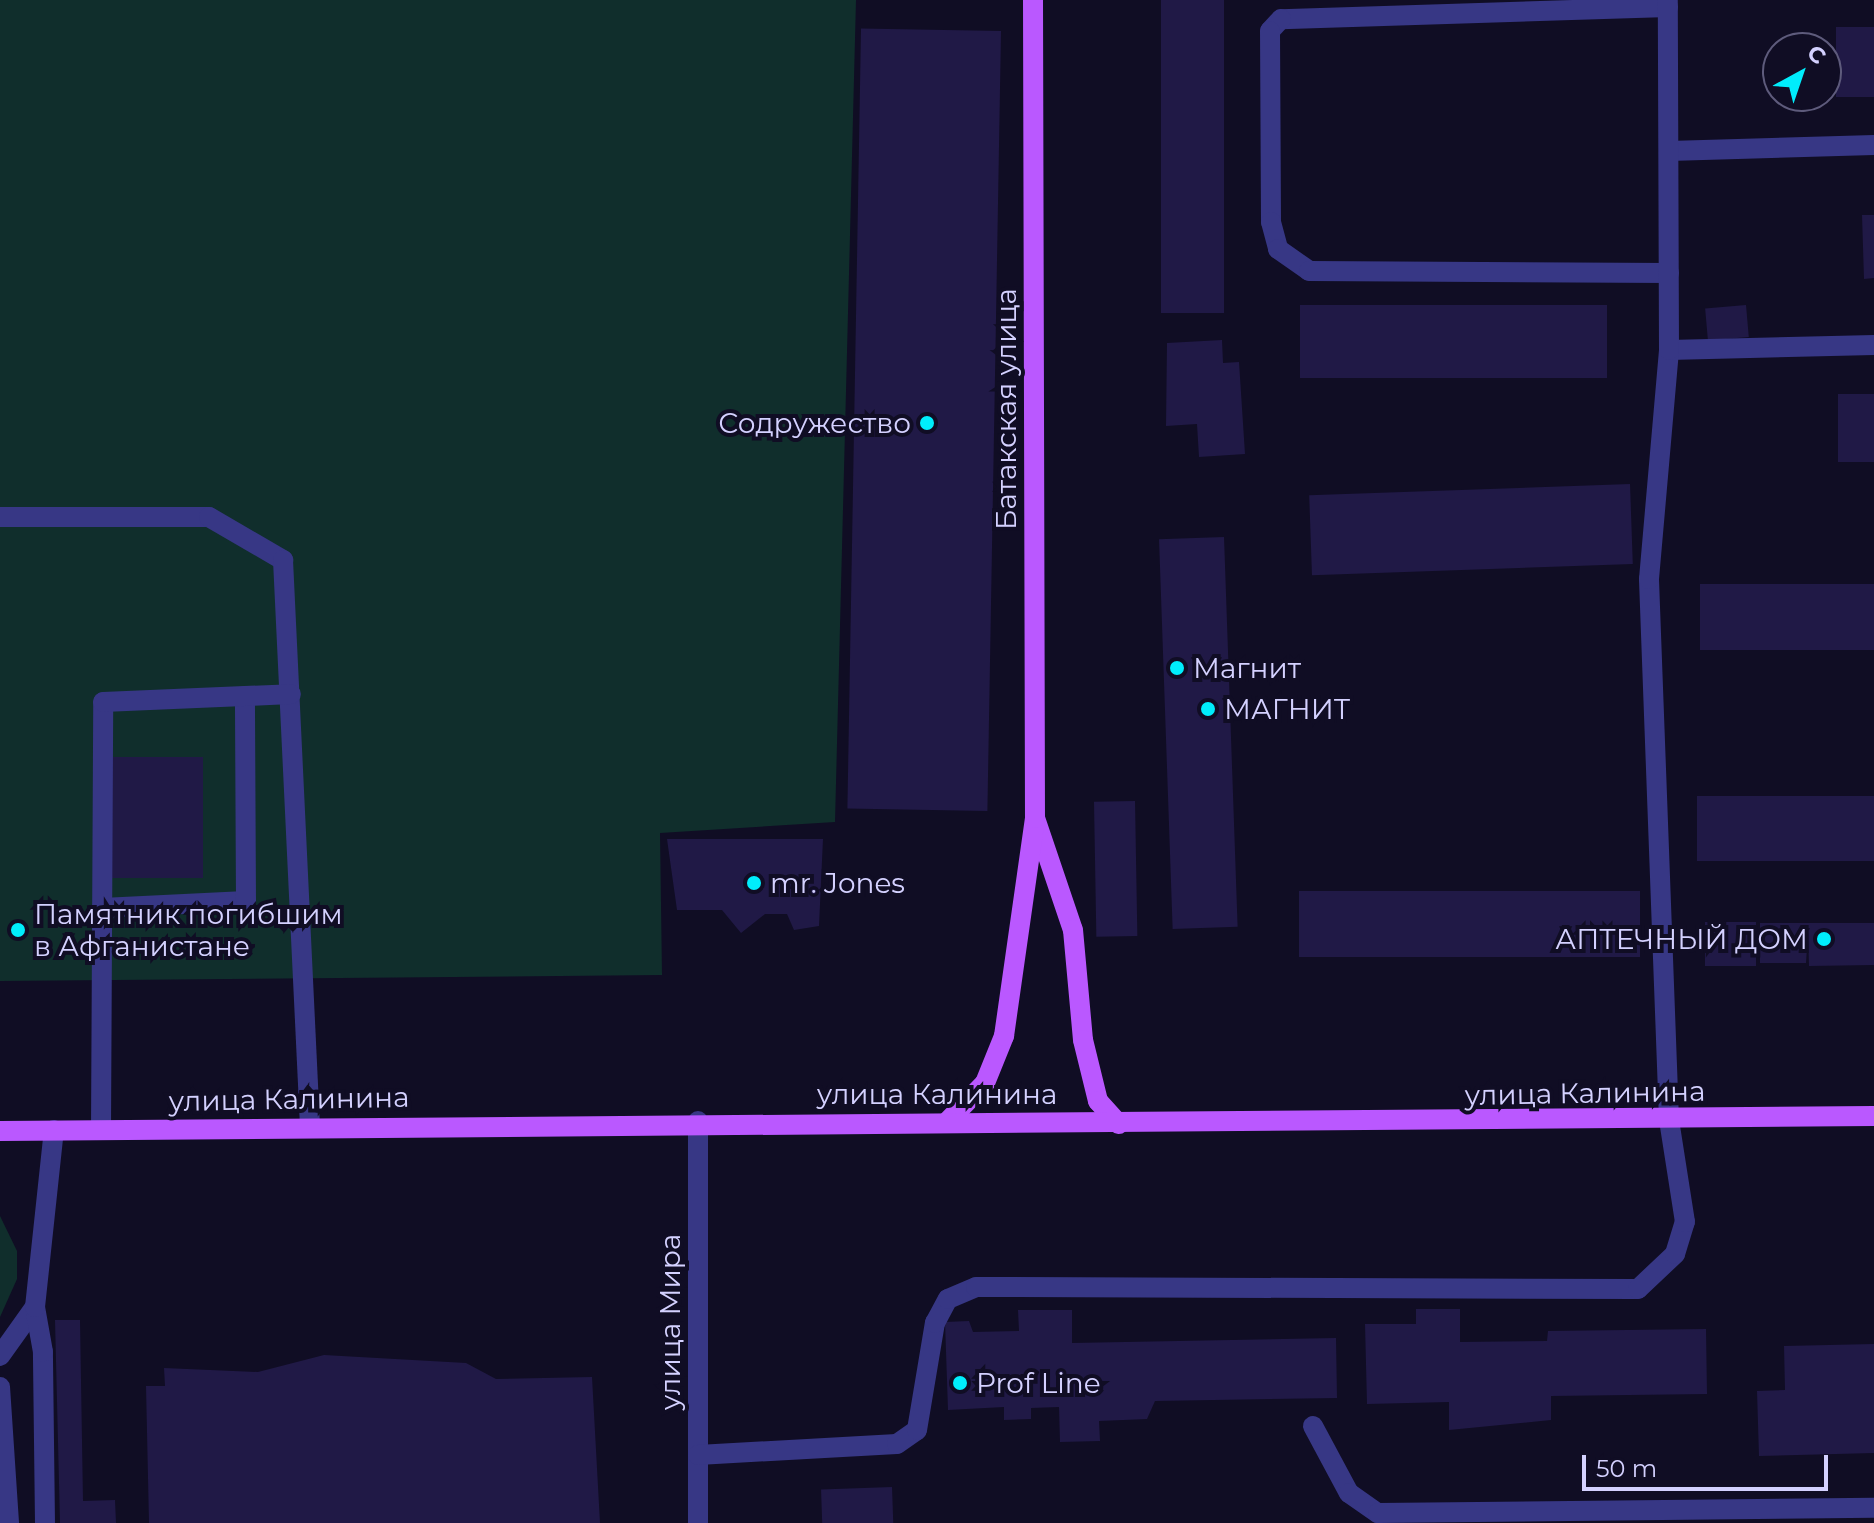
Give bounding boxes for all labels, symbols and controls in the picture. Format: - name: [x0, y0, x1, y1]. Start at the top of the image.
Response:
- north arrow: [1762, 32, 1842, 112]
- text: С: [1802, 39, 1831, 70]
- street label: Батакская улица: [989, 288, 1023, 530]
- place label: Содружество: [718, 406, 911, 440]
- marker: Содружество: [918, 414, 936, 432]
- place label: Магнит: [1193, 651, 1301, 685]
- marker: Магнит: [1168, 659, 1186, 677]
- place label: МАГНИТ: [1224, 692, 1350, 726]
- marker: МАГНИТ: [1199, 700, 1217, 718]
- place label: mr. Jones: [770, 866, 905, 900]
- marker: mr. Jones: [745, 874, 763, 892]
- place label: Памятник погибшим в Афганистане: [34, 897, 343, 963]
- marker: Памятник погибшим в Афганистане: [9, 921, 27, 939]
- place label: АПТЕЧНЫЙ ДОМ: [1555, 922, 1808, 956]
- marker: АПТЕЧНЫЙ ДОМ: [1815, 930, 1833, 948]
- street label: улица Калинина: [1464, 1074, 1706, 1112]
- street label: улица Калинина: [817, 1077, 1057, 1111]
- street label: улица Калинина: [168, 1080, 410, 1118]
- street label: улица Мира: [653, 1234, 687, 1410]
- place label: Prof Line: [976, 1366, 1101, 1400]
- marker: Prof Line: [951, 1374, 969, 1392]
- scale bar: [1586, 1439, 1832, 1489]
- text: 50 m: [1596, 1454, 1657, 1483]

